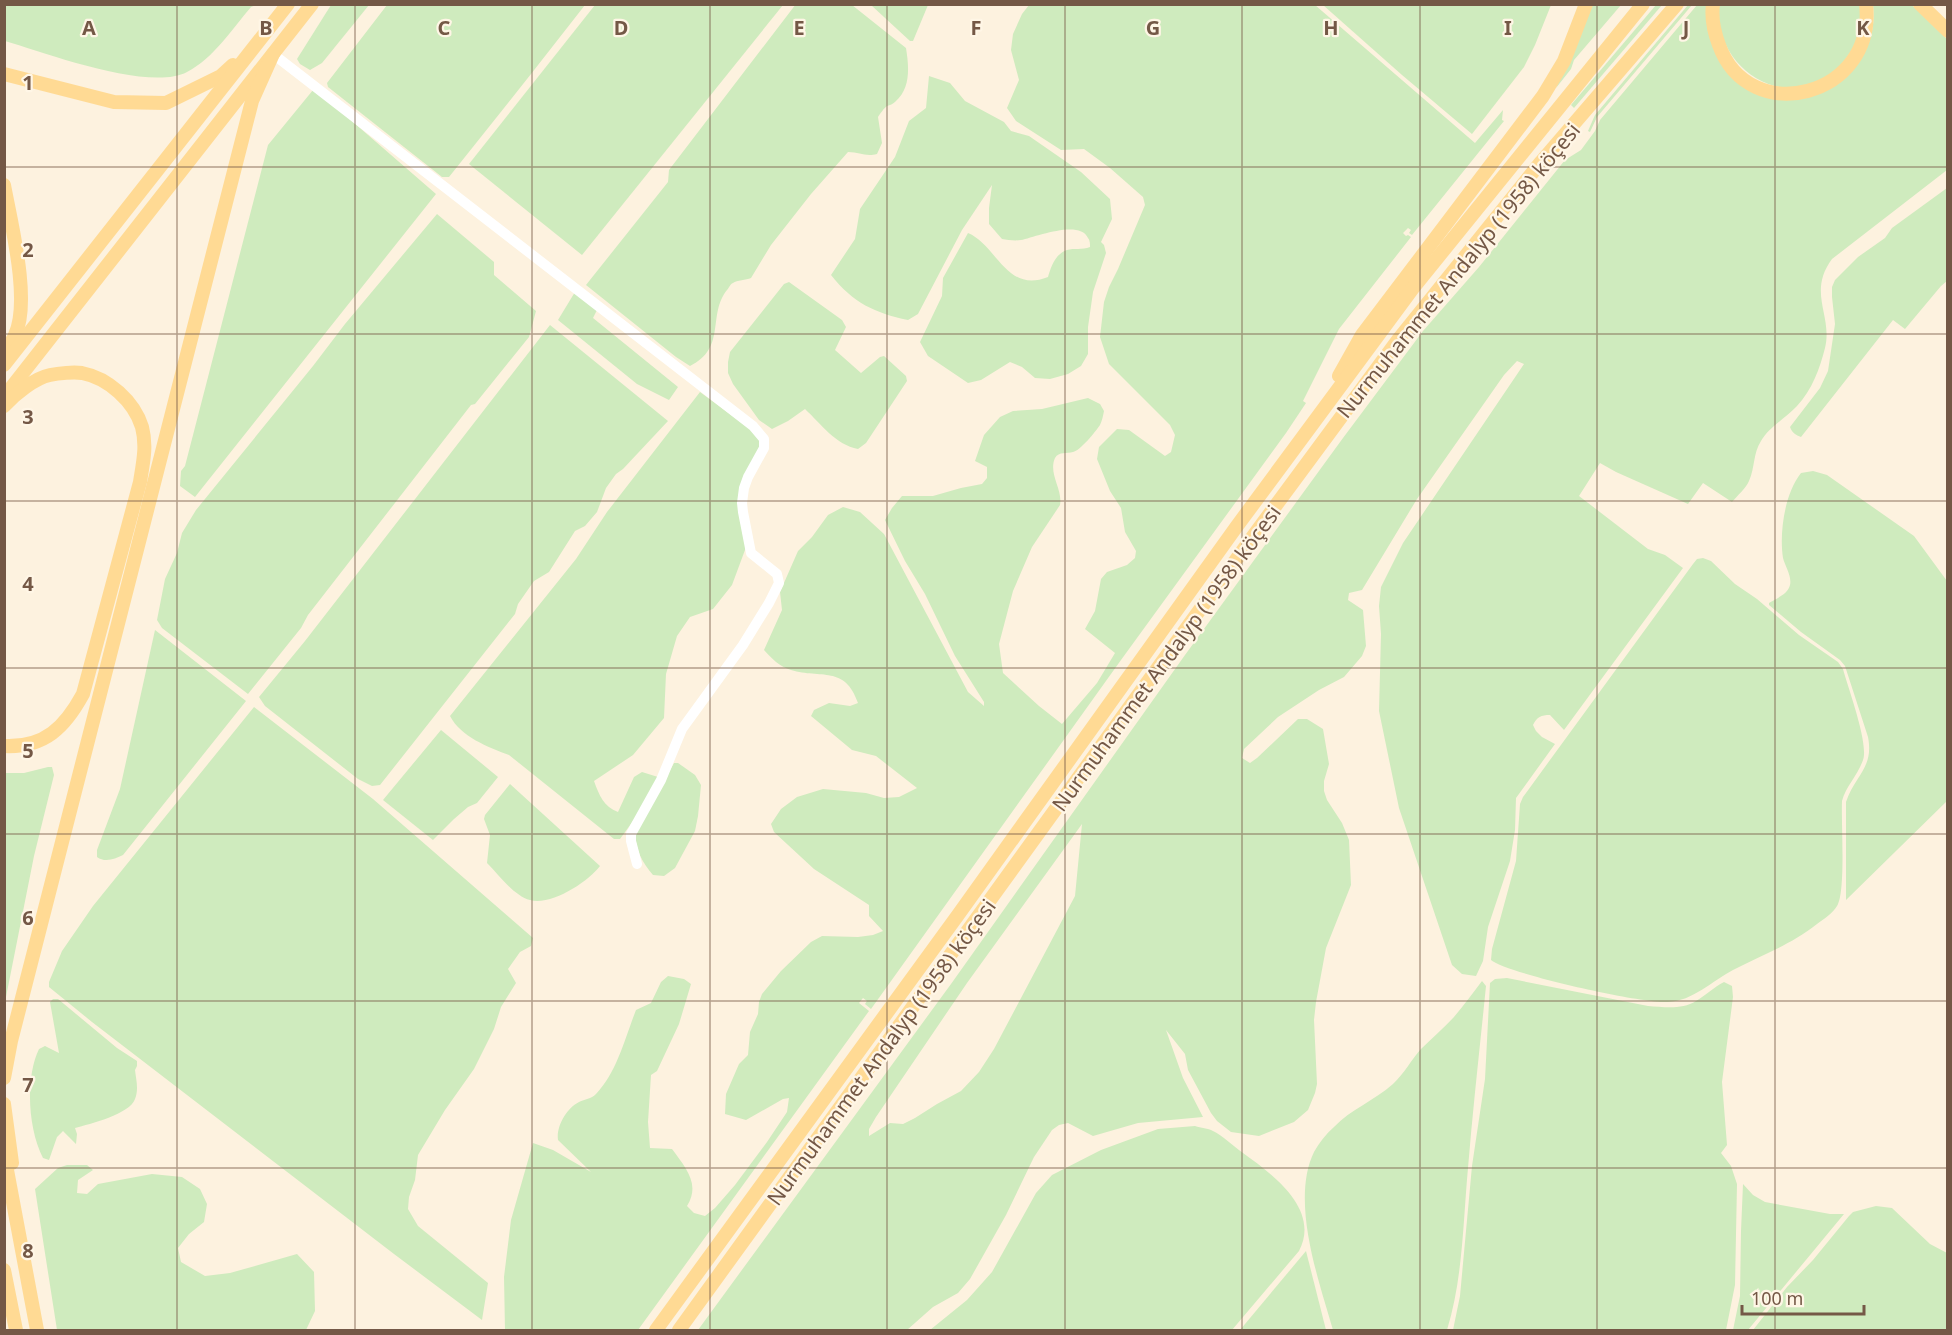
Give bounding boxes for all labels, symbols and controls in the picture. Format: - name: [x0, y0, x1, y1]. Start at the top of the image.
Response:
- text: A: [82, 14, 96, 41]
- text: B: [259, 14, 273, 41]
- text: C: [438, 14, 451, 41]
- text: D: [614, 14, 628, 41]
- text: E: [793, 14, 805, 41]
- text: F: [971, 14, 981, 41]
- text: G: [1146, 14, 1160, 41]
- text: H: [1323, 14, 1339, 41]
- text: I: [1504, 14, 1512, 41]
- text: J: [1681, 14, 1689, 41]
- text: K: [1856, 14, 1870, 41]
- text: 1: [22, 69, 34, 96]
- street label: Nurmuhammet Andalyp (1958) köçesi: [1330, 117, 1586, 423]
- text: 2: [22, 236, 34, 263]
- text: 3: [22, 403, 34, 430]
- street label: Nurmuhammet Andalyp (1958) köçesi: [1045, 499, 1287, 817]
- text: 4: [22, 570, 34, 597]
- text: 5: [22, 737, 34, 764]
- street label: Nurmuhammet Andalyp (1958) köçesi: [760, 893, 1002, 1211]
- text: 6: [22, 904, 34, 931]
- text: 7: [22, 1071, 34, 1098]
- text: 8: [22, 1237, 34, 1264]
- scale bar: [1742, 1278, 1864, 1316]
- text: 100 m: [1751, 1286, 1803, 1310]

